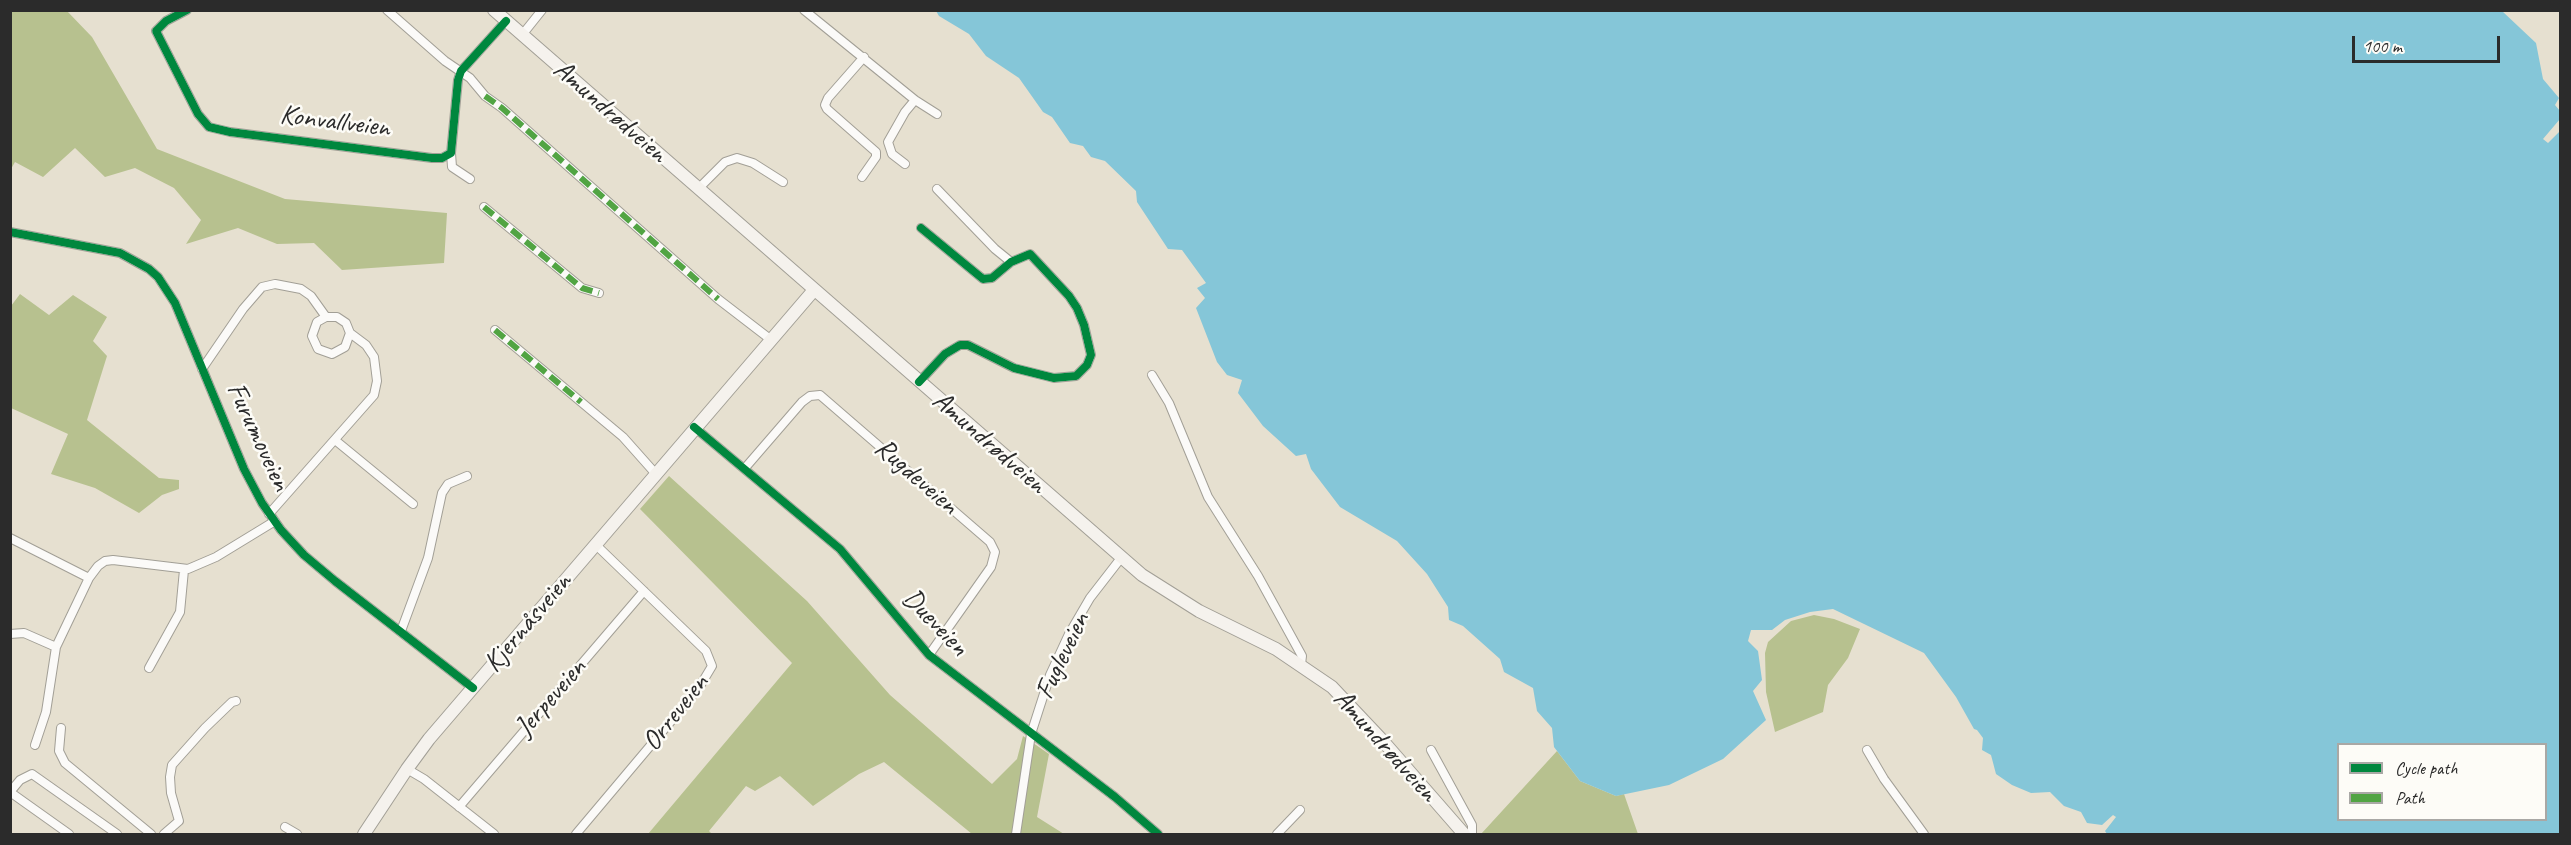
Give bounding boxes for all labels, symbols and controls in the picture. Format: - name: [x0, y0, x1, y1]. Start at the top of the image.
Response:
- scale bar: [2355, 24, 2504, 62]
- text: 100 m: [2363, 35, 2402, 57]
- street label: Amundrødveien: [546, 53, 674, 171]
- street label: Konvallveien: [278, 99, 392, 145]
- street label: Furumoveien: [218, 378, 298, 496]
- street label: Amundrødveien: [925, 384, 1053, 502]
- street label: Rugdeveien: [867, 432, 965, 522]
- street label: Kjernåsveien: [477, 566, 579, 680]
- street label: Dueveien: [895, 582, 975, 664]
- street label: Fugleveien: [1028, 607, 1098, 705]
- street label: Jerpeveien: [508, 652, 594, 744]
- street label: Orreveien: [636, 668, 716, 758]
- street label: Amundrødveien: [1326, 683, 1444, 809]
- legend: [2337, 743, 2547, 821]
- text: Cycle path: [2395, 757, 2457, 779]
- text: Path: [2395, 787, 2425, 809]

